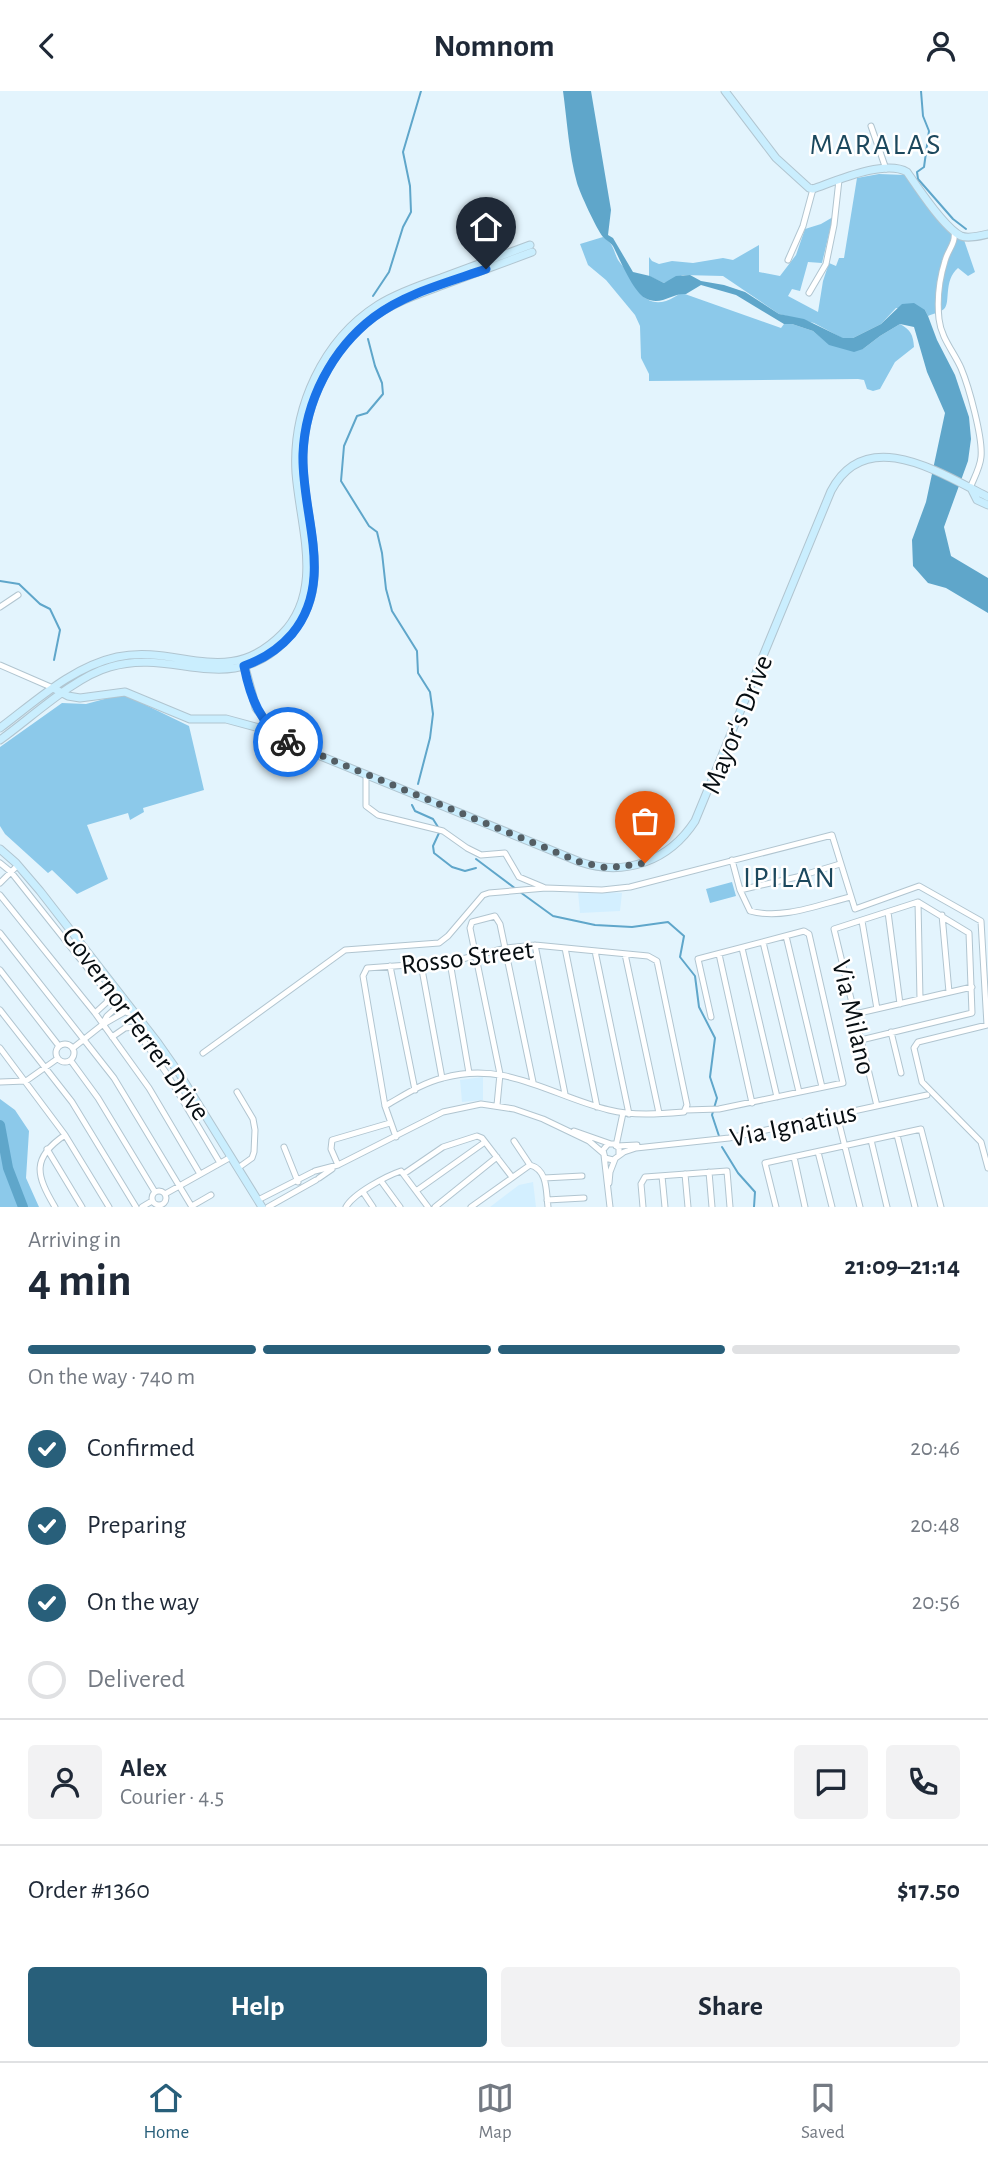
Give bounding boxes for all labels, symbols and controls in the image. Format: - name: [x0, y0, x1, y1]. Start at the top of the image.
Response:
- icon: back: [28, 27, 66, 65]
- icon: person: [922, 27, 960, 65]
- text: Nomnom: [433, 30, 555, 62]
- district label: MARALAS: [810, 130, 942, 160]
- pin: [456, 197, 516, 269]
- icon: home: [467, 208, 505, 246]
- street label: Mayor's Drive: [697, 651, 778, 798]
- courier: [253, 707, 323, 777]
- icon: bike: [269, 723, 307, 761]
- pin: [615, 791, 675, 863]
- icon: bag: [626, 802, 664, 840]
- district label: IPILAN: [743, 863, 837, 893]
- street label: Governor Ferrer Drive: [56, 922, 215, 1126]
- street label: Rosso Street: [399, 936, 535, 980]
- street label: Via Milano: [826, 957, 880, 1077]
- street label: Via Ignatius: [728, 1099, 859, 1153]
- text: Arriving in: [28, 1229, 121, 1252]
- text: 21:09–21:14: [844, 1253, 960, 1279]
- text: 4 min: [28, 1258, 132, 1304]
- text: On the way · 740 m: [28, 1366, 195, 1389]
- icon: check: [28, 1430, 66, 1468]
- text: Confirmed: [87, 1435, 195, 1461]
- text: 20:46: [910, 1437, 960, 1460]
- icon: check: [28, 1507, 66, 1545]
- text: Preparing: [87, 1512, 186, 1538]
- text: 20:48: [910, 1514, 960, 1537]
- icon: check: [28, 1584, 66, 1622]
- text: On the way: [87, 1589, 199, 1615]
- text: 20:56: [912, 1591, 960, 1614]
- text: Delivered: [87, 1666, 185, 1692]
- button: person: [28, 1745, 102, 1819]
- button: chat: [794, 1745, 868, 1819]
- button: phone: [886, 1745, 960, 1819]
- text: Alex: [120, 1755, 167, 1781]
- text: Courier · 4.5: [120, 1786, 224, 1809]
- text: Order #1360: [28, 1877, 150, 1903]
- text: $17.50: [897, 1877, 960, 1903]
- button: Help: [28, 1967, 487, 2047]
- button: Share: [501, 1967, 960, 2047]
- tab: Home: [143, 2079, 189, 2144]
- tab: Map: [476, 2079, 514, 2144]
- tab: Saved: [801, 2079, 845, 2144]

